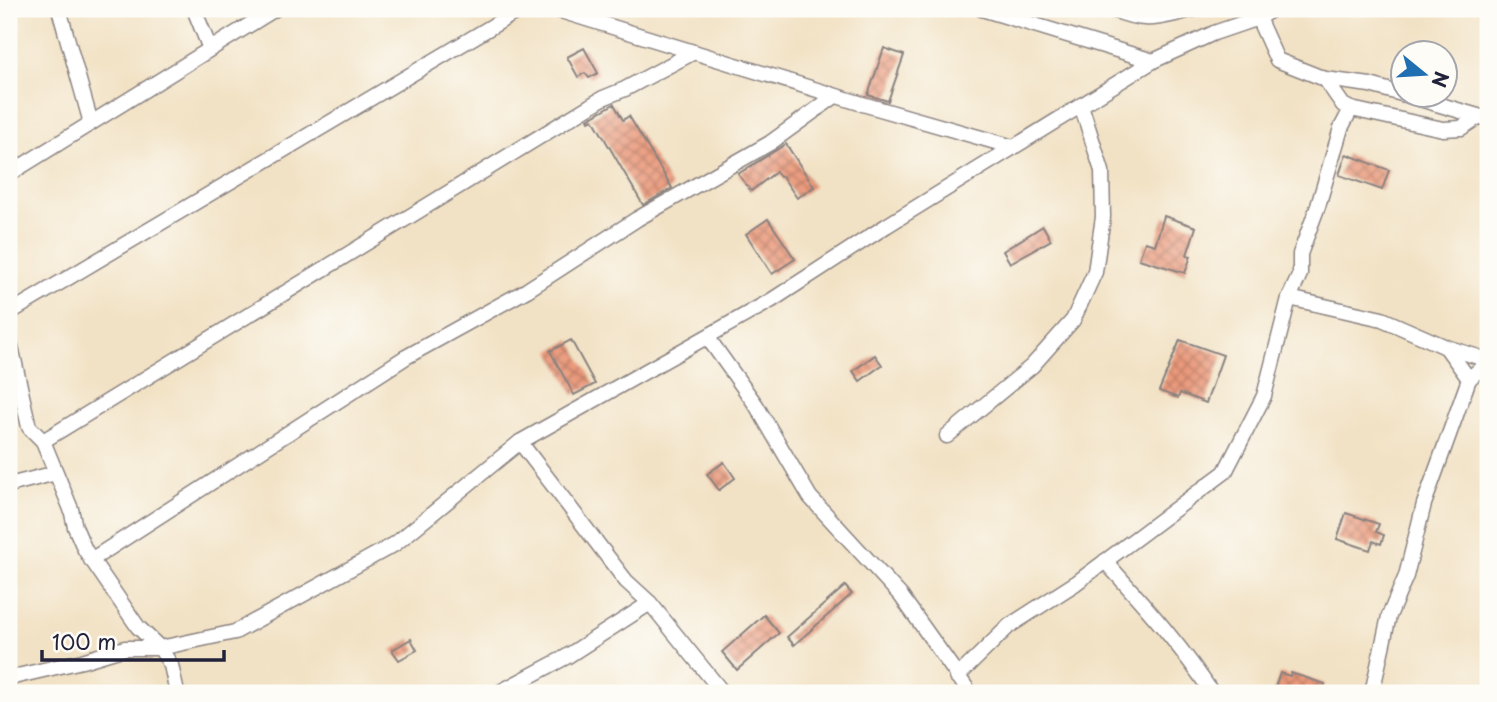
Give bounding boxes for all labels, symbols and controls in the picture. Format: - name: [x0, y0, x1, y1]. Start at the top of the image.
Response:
- north arrow: [1388, 38, 1458, 108]
- text: N: [1425, 68, 1457, 91]
- scale bar: [42, 618, 224, 662]
- text: 100 m: [52, 625, 116, 657]

